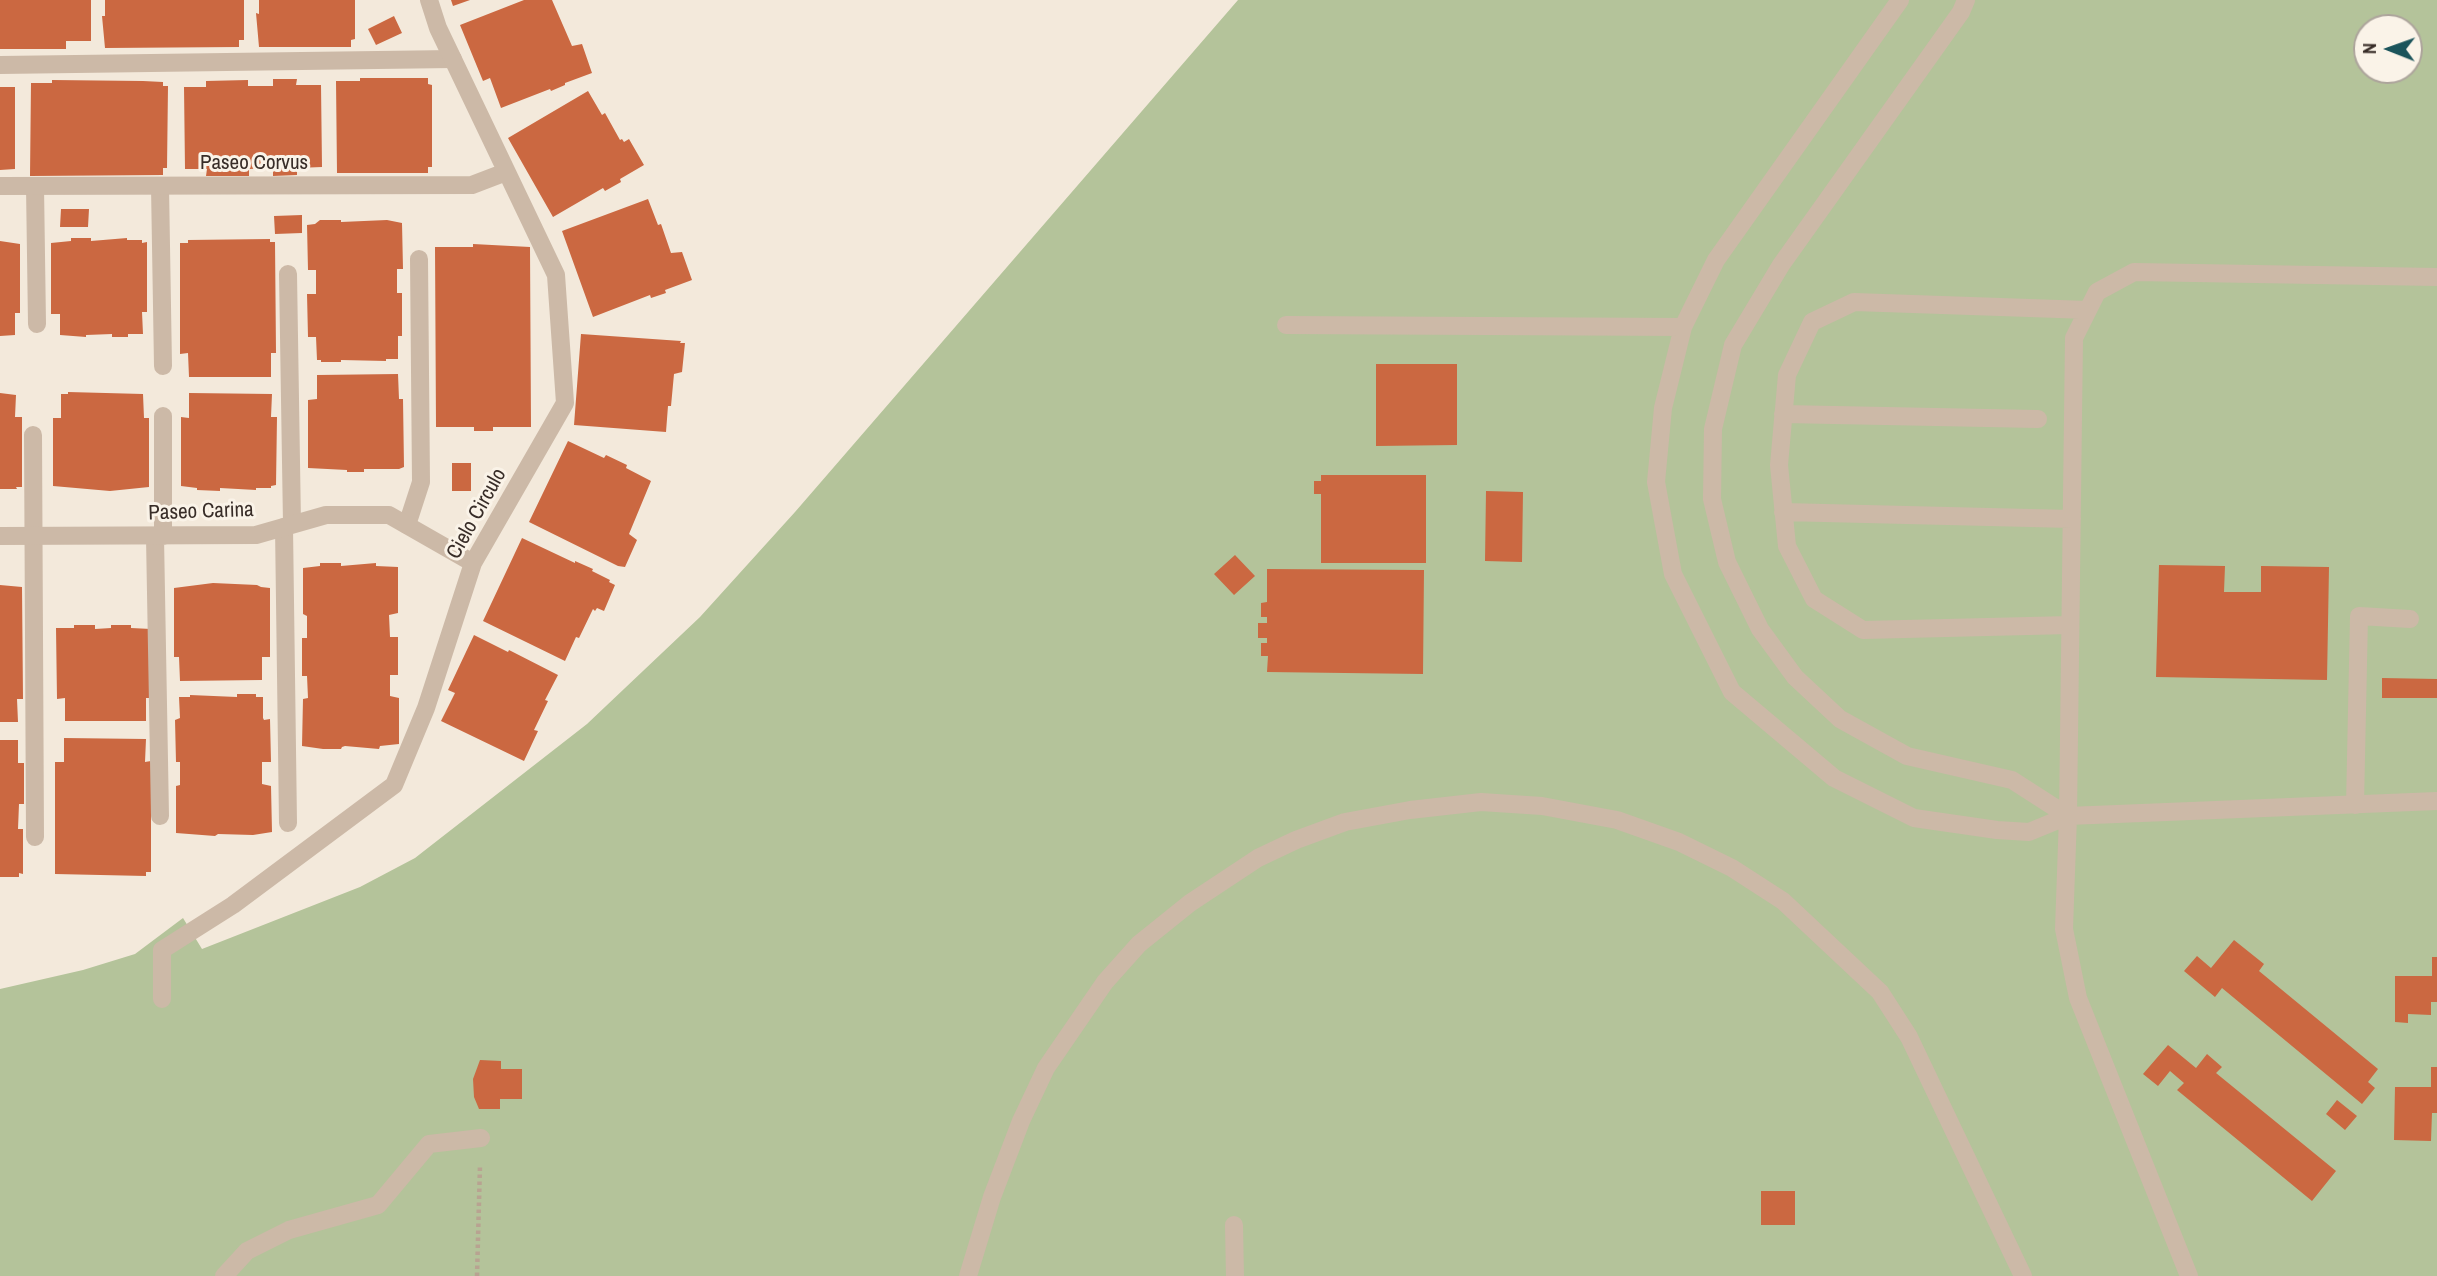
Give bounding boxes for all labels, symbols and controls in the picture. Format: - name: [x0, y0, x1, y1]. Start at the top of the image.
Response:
- north arrow: [2353, 14, 2423, 84]
- text: N: [2356, 43, 2382, 55]
- street label: Paseo Corvus: [200, 150, 308, 176]
- street label: Cielo Circulo: [442, 464, 512, 564]
- street label: Paseo Carina: [148, 498, 254, 526]

